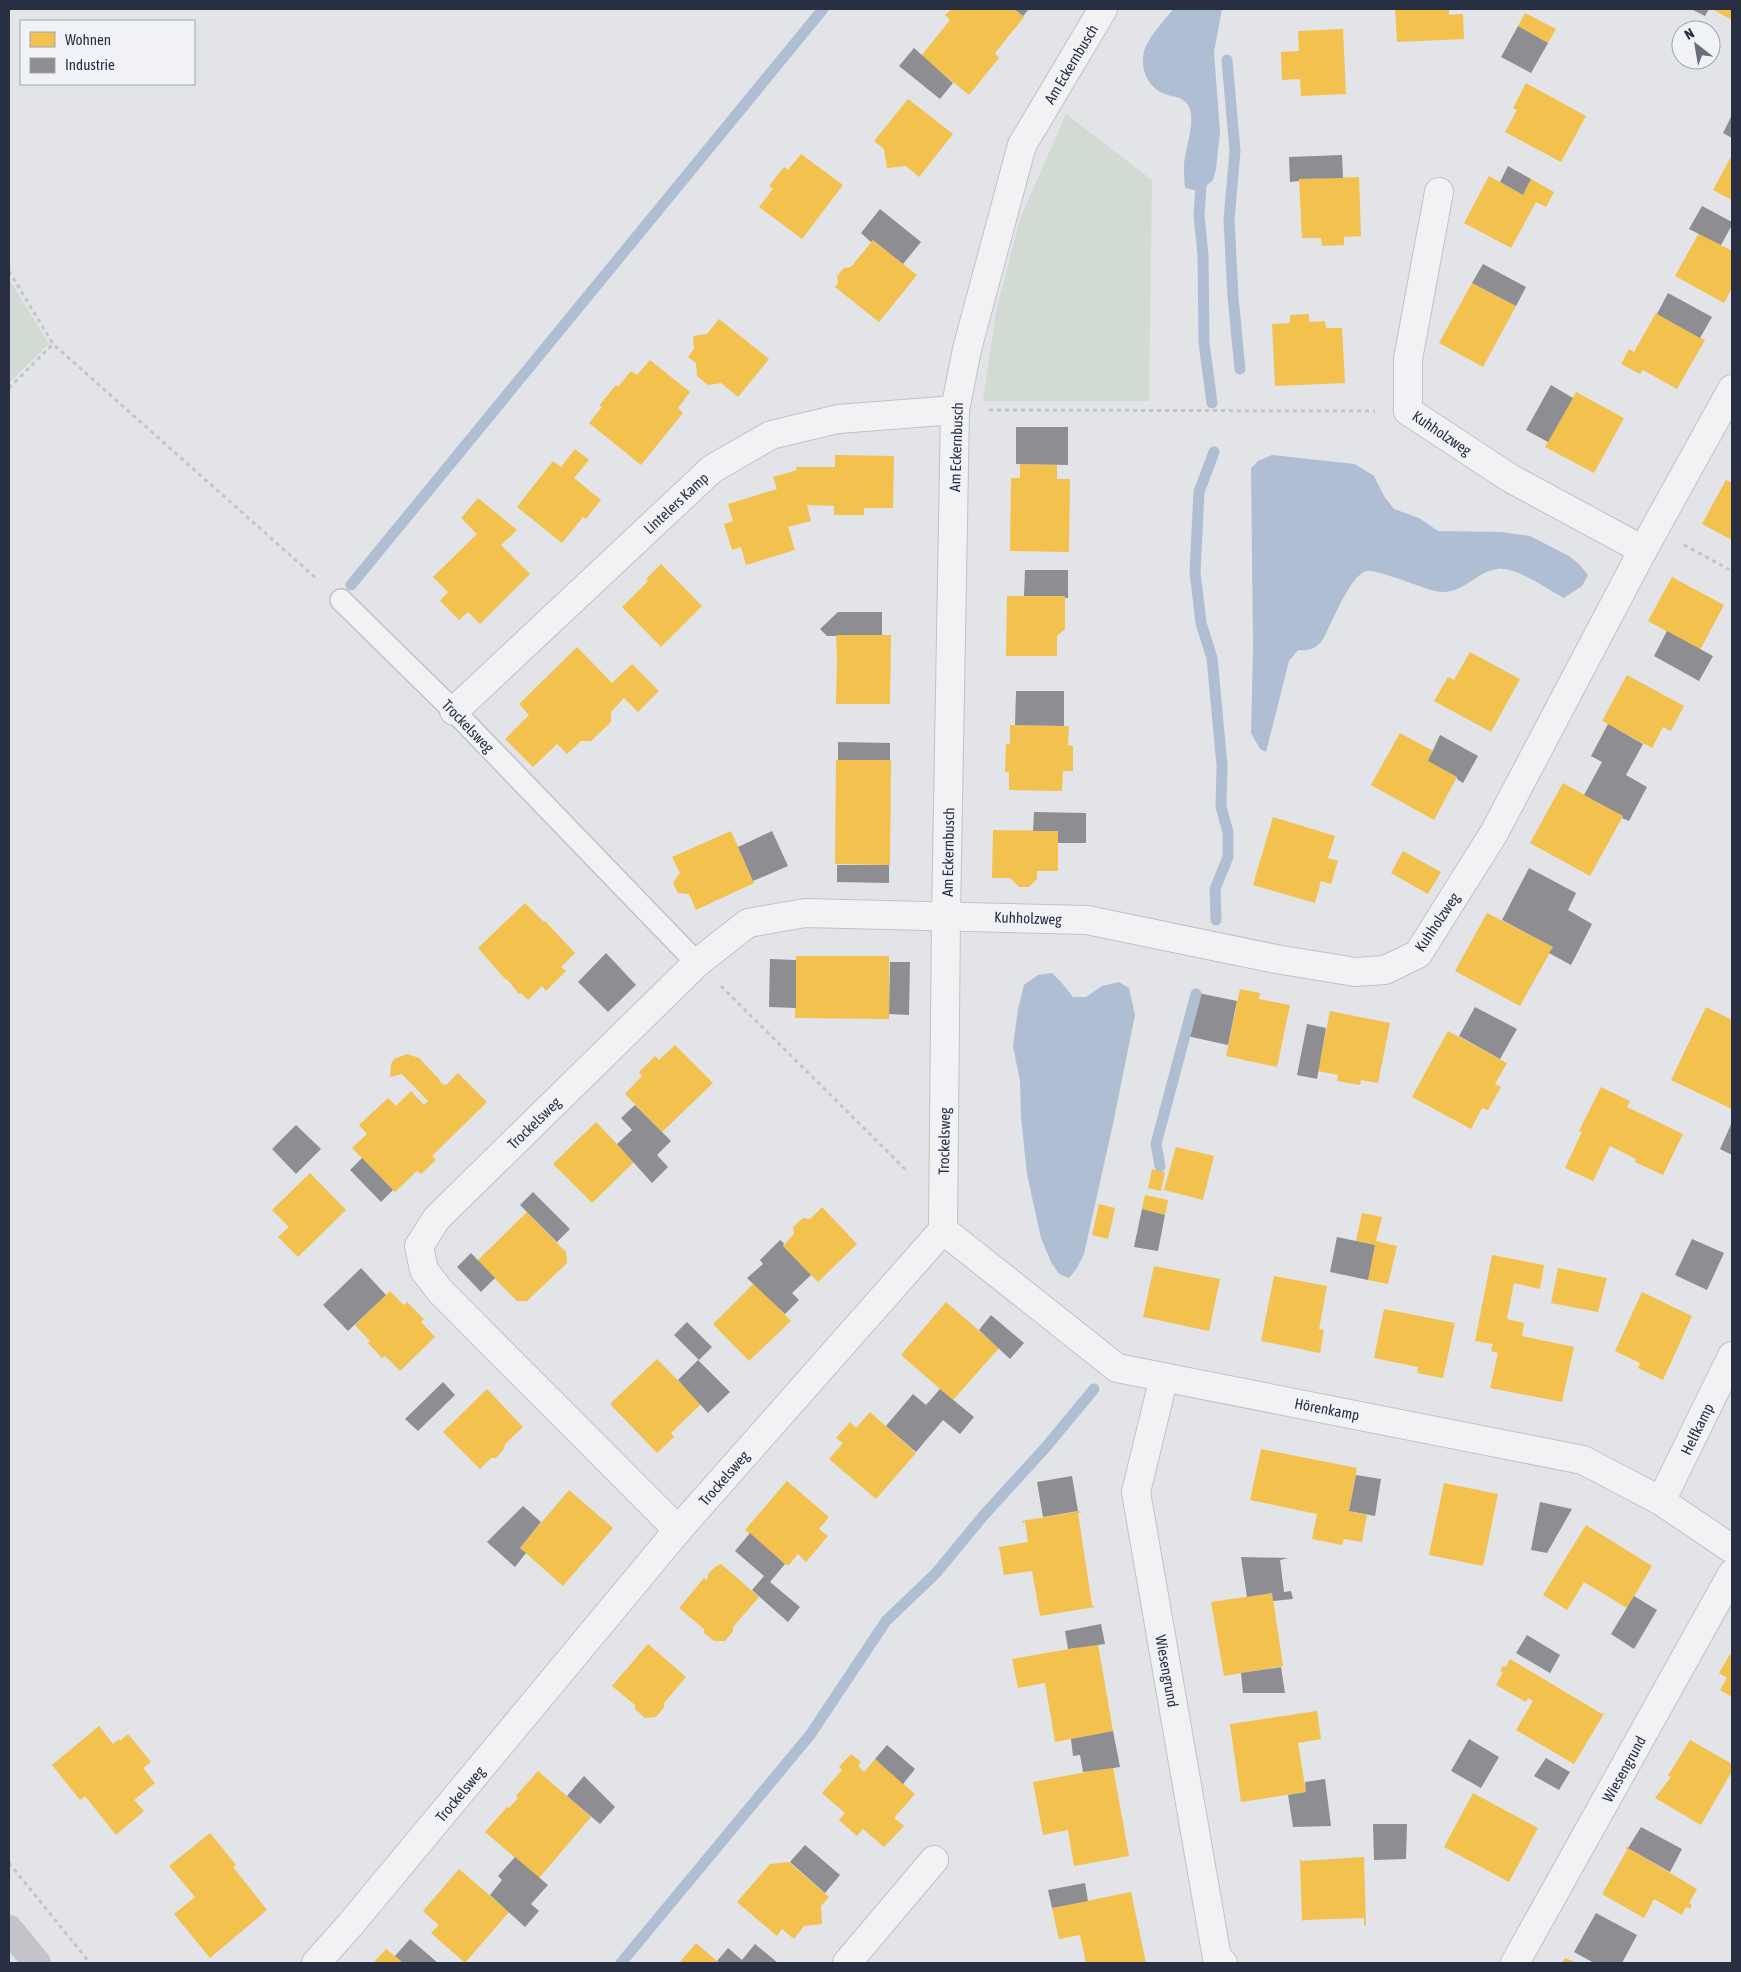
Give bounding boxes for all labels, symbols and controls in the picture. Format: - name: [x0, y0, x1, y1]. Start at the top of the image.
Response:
- legend: [20, 20, 195, 85]
- north arrow: [1671, 20, 1721, 70]
- street label: Am Eckernbusch: [1041, 21, 1101, 107]
- text: N: [1682, 25, 1697, 43]
- text: Wohnen: [65, 31, 111, 48]
- text: Industrie: [65, 56, 115, 73]
- street label: Am Eckernbusch: [946, 402, 966, 492]
- street label: Kuhholzweg: [1409, 407, 1475, 459]
- street label: Lintelers Kamp: [640, 469, 712, 537]
- street label: Trockelsweg: [439, 696, 498, 756]
- street label: Am Eckernbusch: [939, 807, 957, 897]
- street label: Kuhholzweg: [1411, 889, 1463, 955]
- street label: Kuhholzweg: [994, 908, 1063, 928]
- street label: Trockelsweg: [504, 1093, 564, 1152]
- street label: Trockelsweg: [935, 1107, 953, 1175]
- street label: Hörenkamp: [1293, 1394, 1361, 1424]
- street label: Helfkamp: [1677, 1400, 1717, 1458]
- street label: Trockelsweg: [696, 1447, 753, 1509]
- street label: Wiesengrund: [1152, 1634, 1182, 1708]
- street label: Wiesengrund: [1599, 1733, 1649, 1805]
- street label: Trockelsweg: [432, 1762, 488, 1825]

